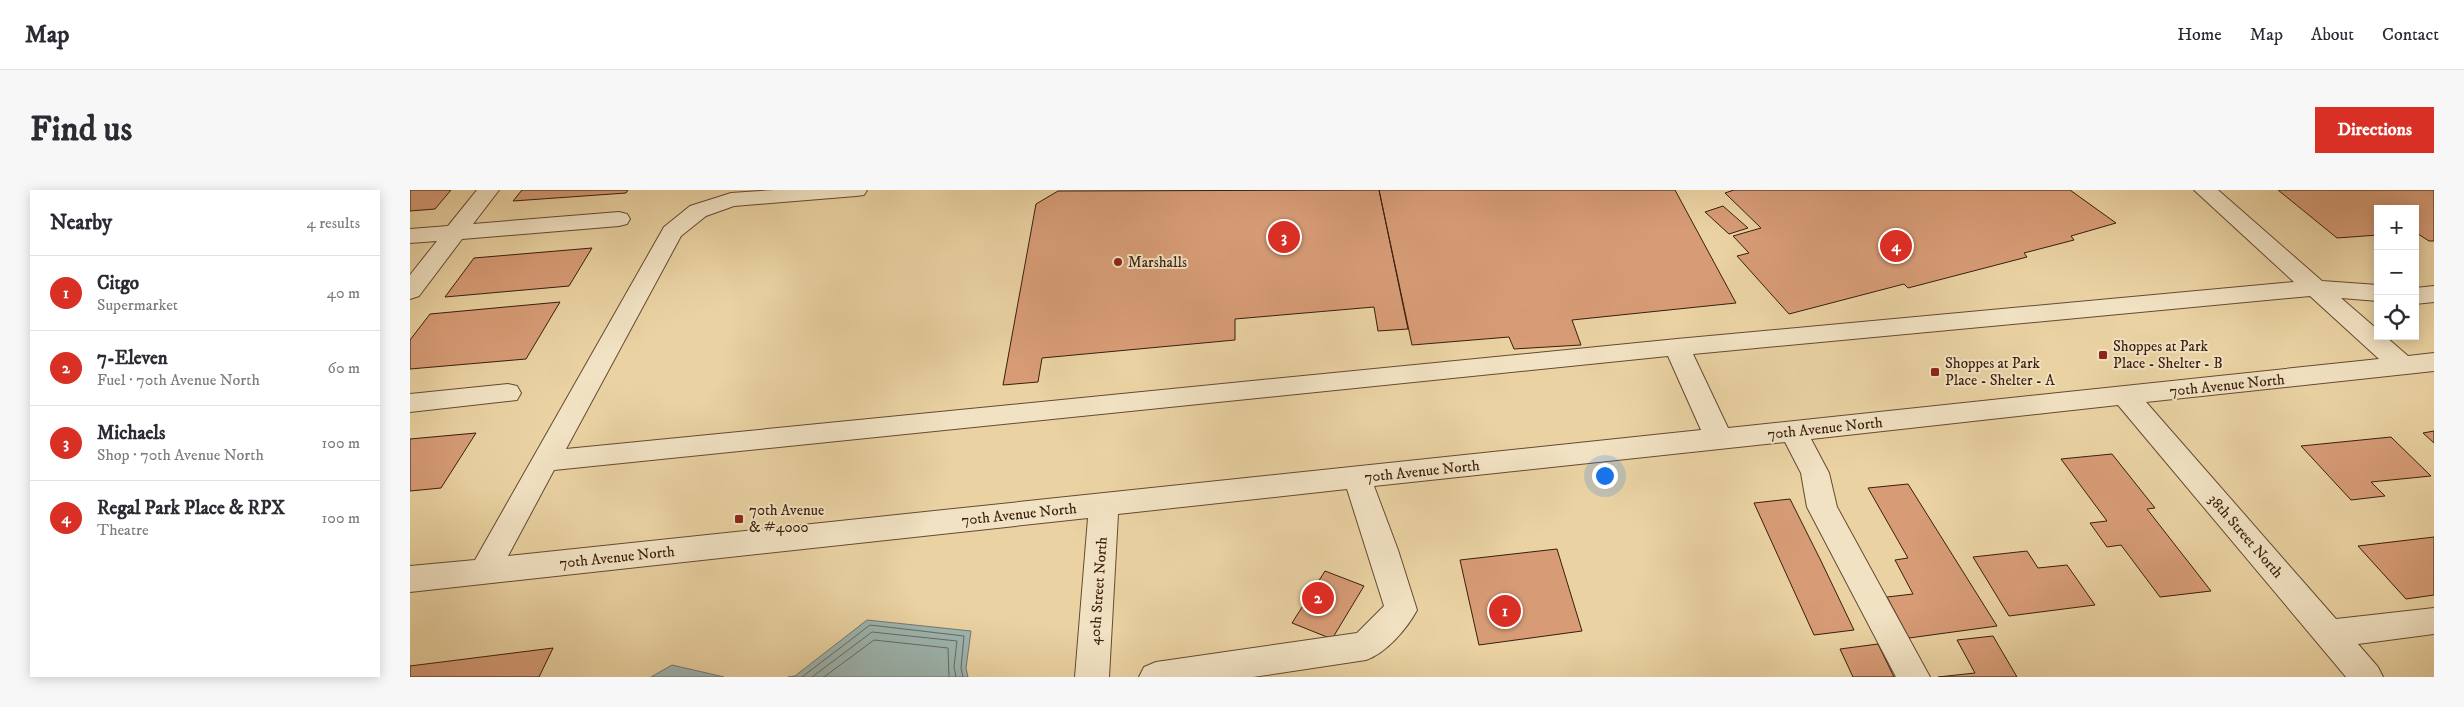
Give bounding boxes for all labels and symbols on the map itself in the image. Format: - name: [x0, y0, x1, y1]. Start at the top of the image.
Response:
- pin: 3: [1268, 218, 1300, 256]
- pin: 4: [1880, 227, 1912, 265]
- place label: Marshalls: [1128, 253, 1187, 272]
- marker: Marshalls: [1112, 256, 1124, 268]
- place label: Shoppes at Park Place - Shelter - B: [2113, 337, 2223, 373]
- marker: Shoppes at Park Place - Shelter - B: [2097, 349, 2109, 361]
- place label: Shoppes at Park Place - Shelter - A: [1945, 354, 2055, 390]
- marker: Shoppes at Park Place - Shelter - A: [1929, 366, 1941, 378]
- street label: 70th Avenue North: [2168, 370, 2286, 401]
- street label: 70th Avenue North: [1766, 413, 1884, 444]
- street label: 70th Avenue North: [1363, 456, 1481, 487]
- your location: [1592, 463, 1618, 489]
- street label: 38th Street North: [2204, 490, 2287, 582]
- street label: 70th Avenue North: [960, 499, 1078, 530]
- place label: 70th Avenue & #4000: [749, 501, 824, 537]
- marker: 70th Avenue & #4000: [733, 513, 745, 525]
- street label: 40th Street North: [1085, 536, 1112, 646]
- street label: 70th Avenue North: [558, 542, 676, 573]
- pin: 2: [1302, 579, 1334, 617]
- pin: 1: [1489, 592, 1521, 630]

